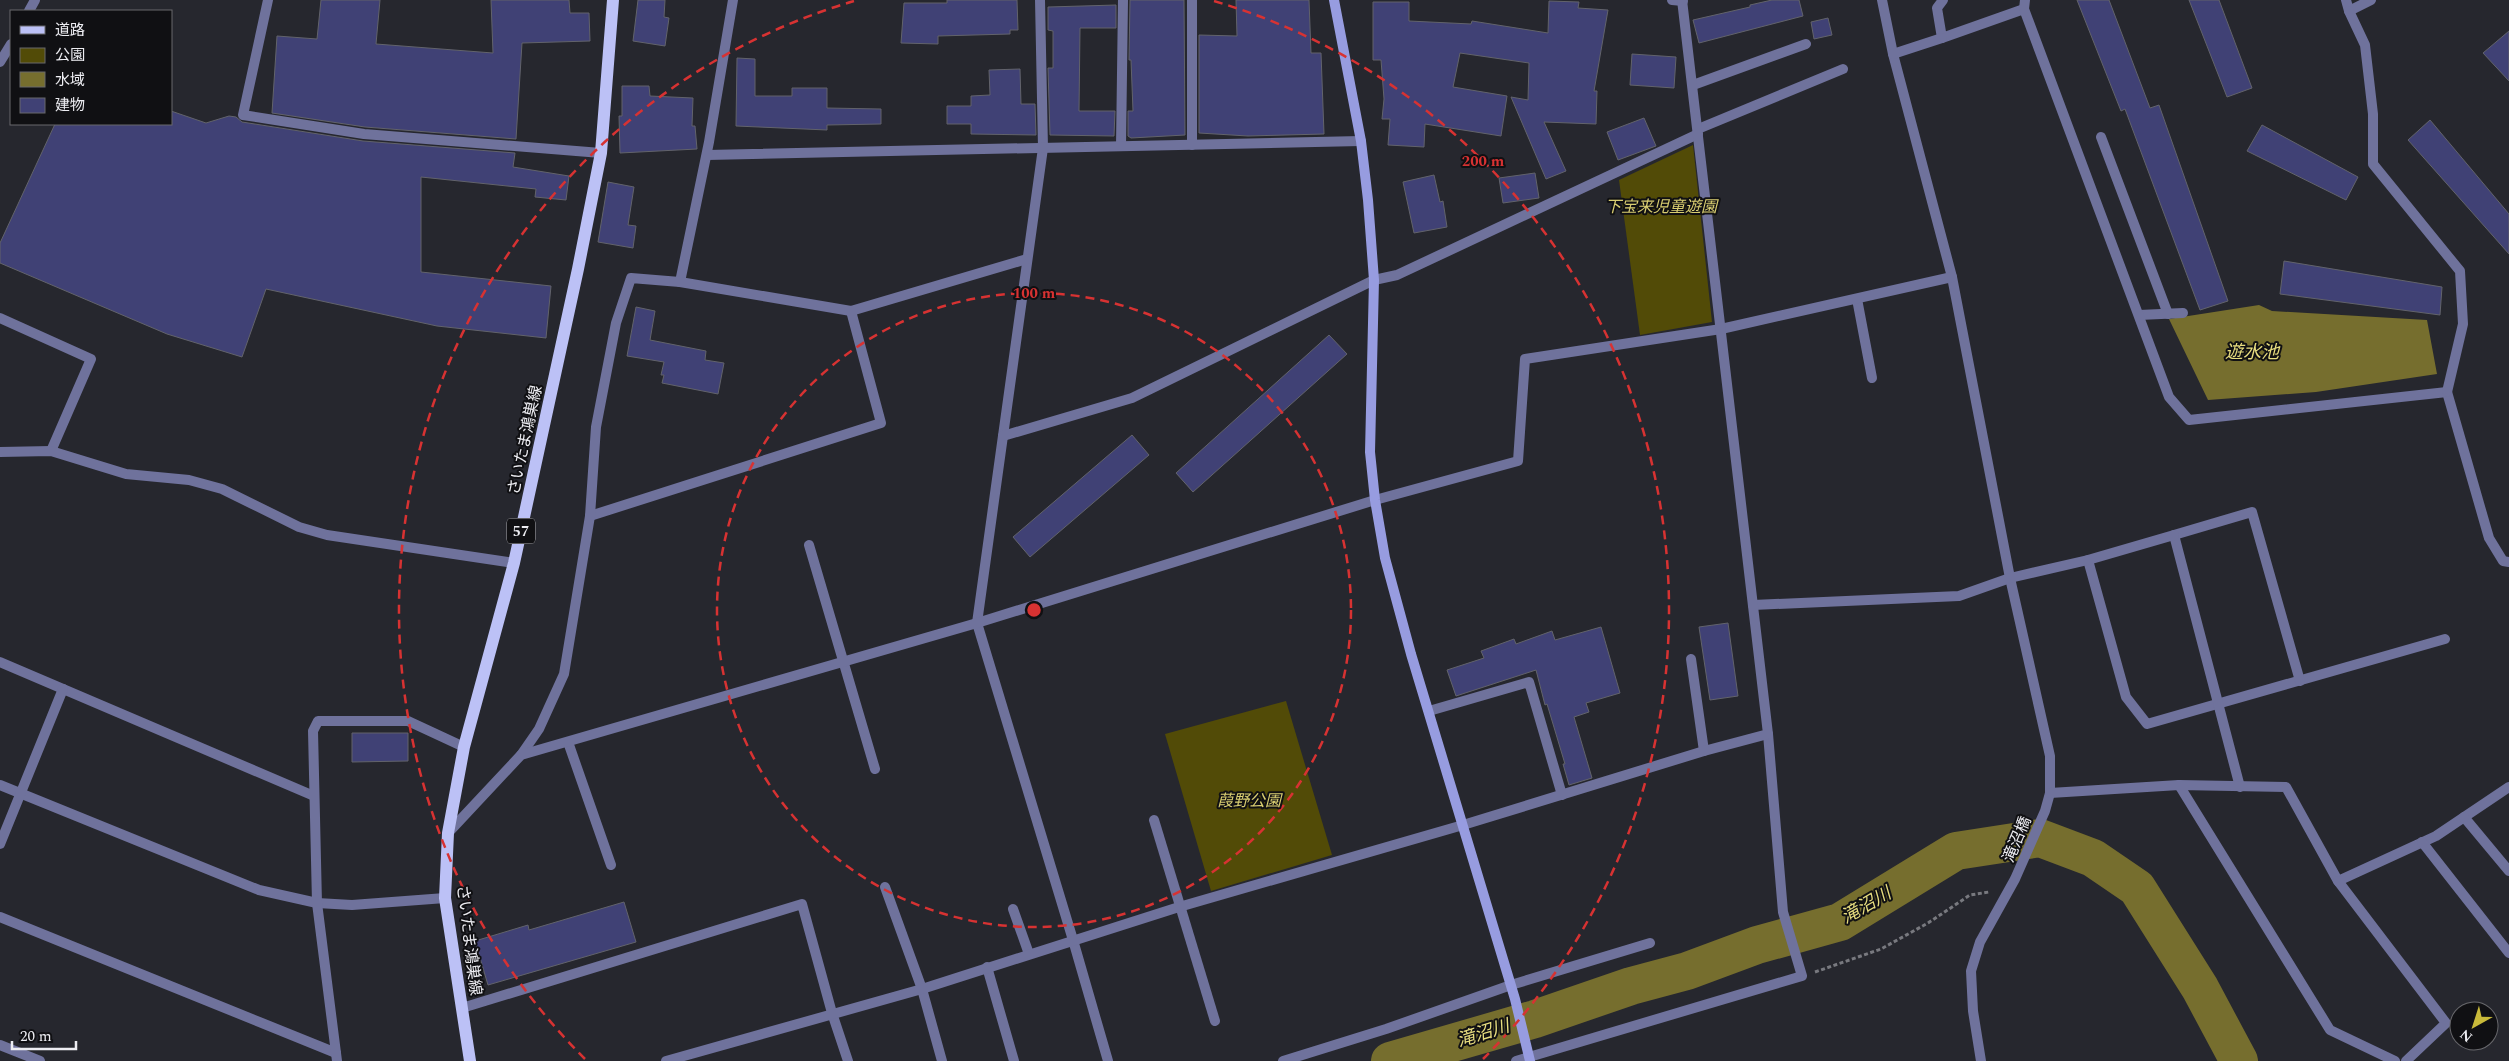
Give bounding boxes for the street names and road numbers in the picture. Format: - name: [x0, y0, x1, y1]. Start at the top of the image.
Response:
- street label: さいたま鴻巣線: [502, 383, 548, 497]
- road number: 57: [507, 518, 535, 544]
- street label: 滝沼橋: [1996, 813, 2037, 866]
- street label: さいたま鴻巣線: [450, 883, 488, 997]

